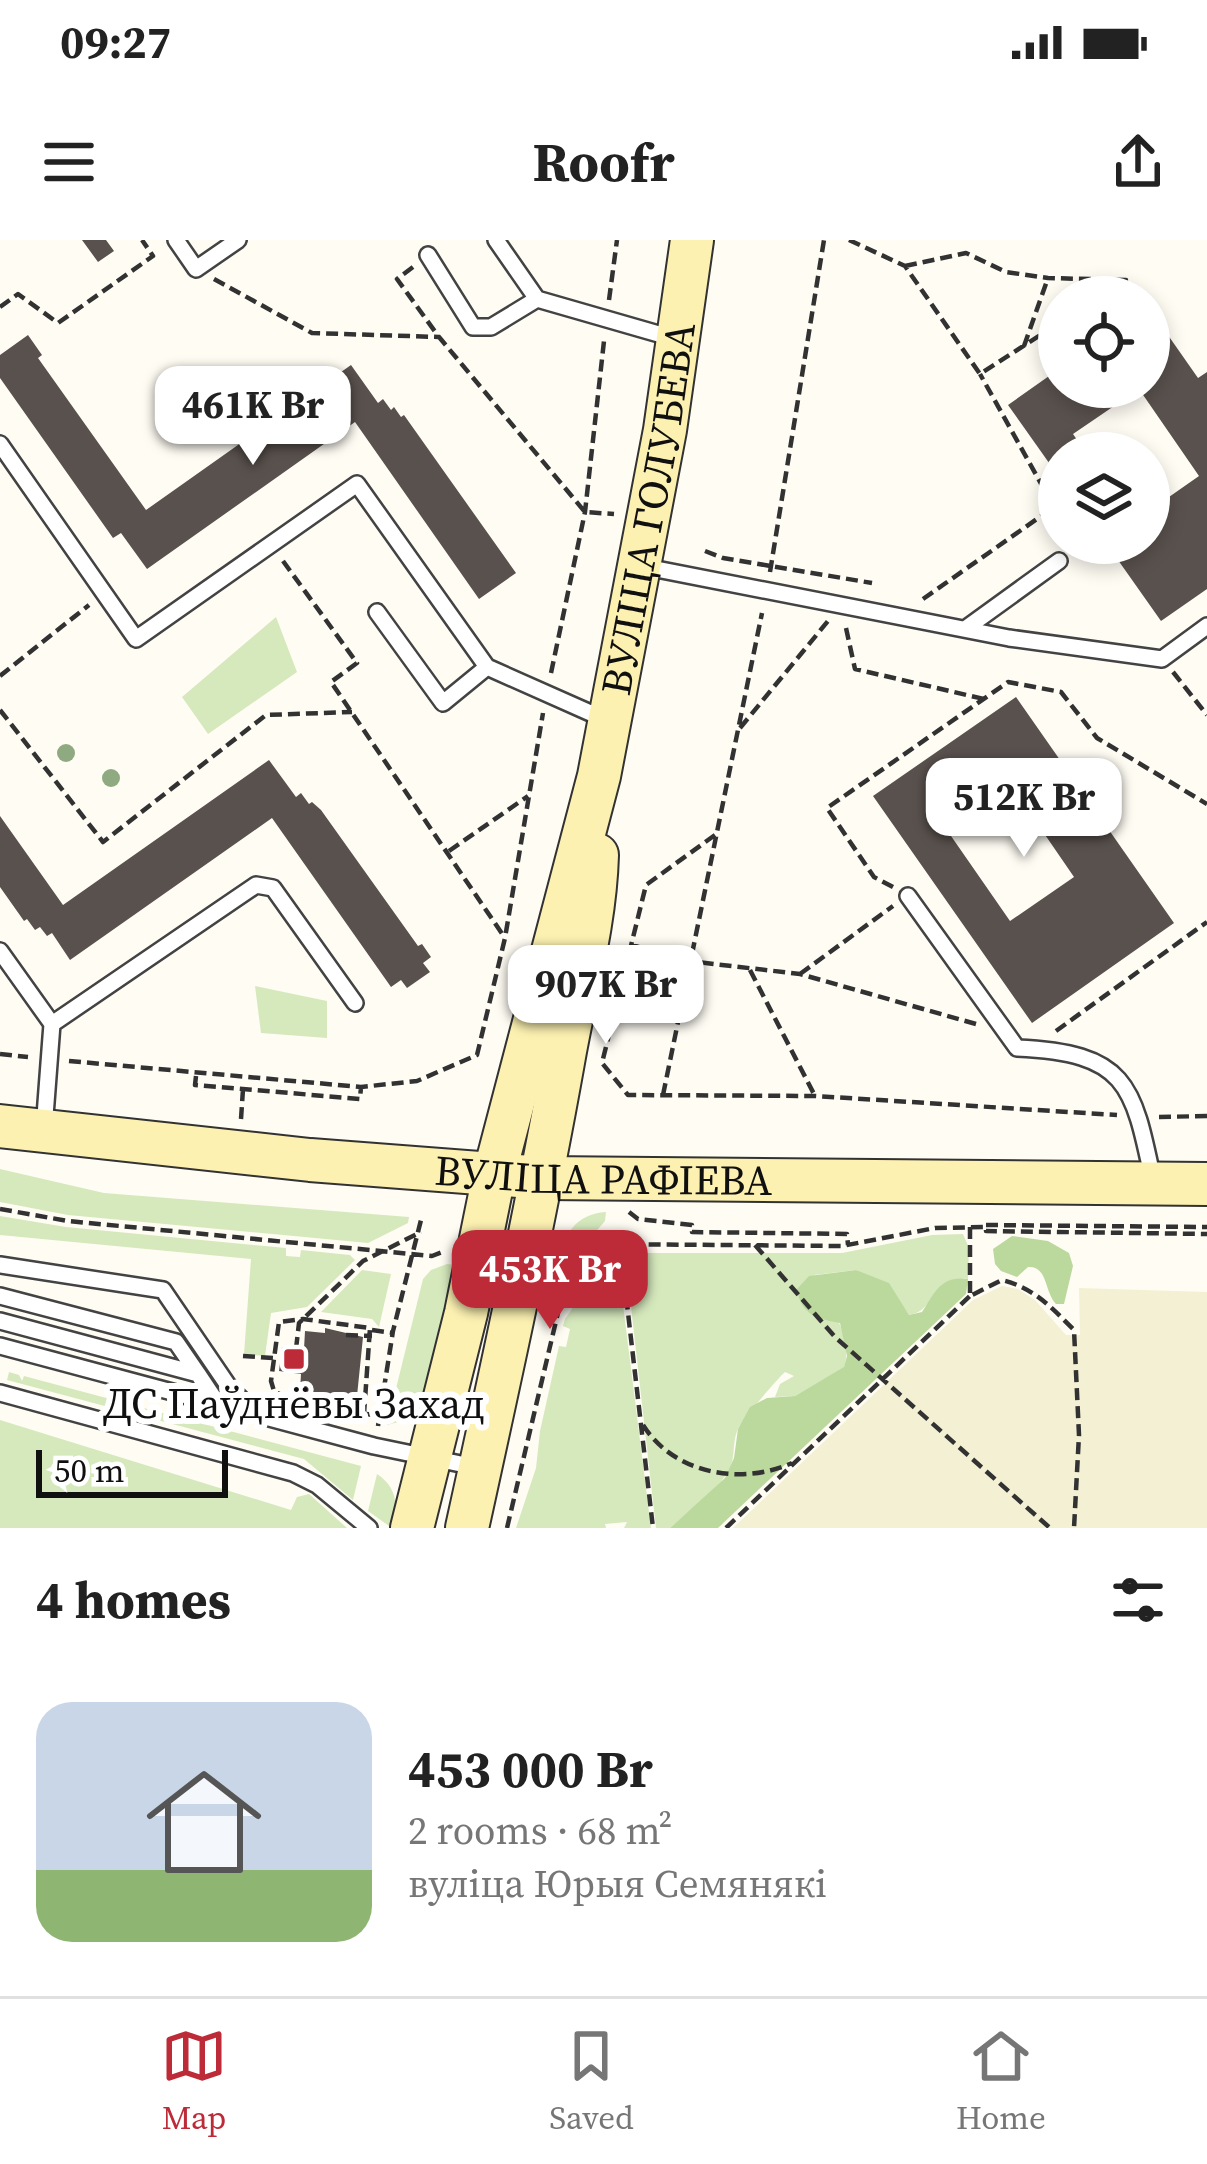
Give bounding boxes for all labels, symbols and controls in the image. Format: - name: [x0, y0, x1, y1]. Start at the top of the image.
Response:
- text: 09:27: [60, 11, 171, 73]
- text: Roofr: [532, 125, 675, 199]
- icon: menu: [36, 129, 102, 195]
- icon: share: [1105, 129, 1171, 195]
- map controls: [1038, 276, 1170, 564]
- button: locate: [1038, 276, 1170, 408]
- street label: ВУЛІЦА ГОЛУБЕВА: [586, 318, 709, 700]
- pin: 461K Br: [142, 366, 364, 468]
- text: 461K Br: [182, 378, 324, 431]
- button: layers: [1038, 432, 1170, 564]
- pin: 512K Br: [913, 758, 1135, 860]
- text: 512K Br: [953, 770, 1095, 823]
- pin: 907K Br: [495, 945, 717, 1047]
- text: 907K Br: [535, 957, 677, 1010]
- street label: ВУЛІЦА РАФІЕВА: [433, 1141, 773, 1209]
- pin: 453K Br: [439, 1230, 661, 1332]
- text: 453K Br: [479, 1242, 621, 1295]
- marker: ДС Паўднёвы Захад: [281, 1346, 307, 1372]
- place label: ДС Паўднёвы Захад: [103, 1374, 485, 1432]
- scale bar: [36, 1444, 228, 1497]
- text: 50 m: [54, 1448, 124, 1493]
- text: 4 homes: [36, 1565, 231, 1635]
- icon: filters: [1105, 1567, 1171, 1633]
- text: 453 000 Br: [408, 1734, 653, 1804]
- icon: home: [132, 1750, 276, 1894]
- text: 2 rooms · 68 m²: [408, 1804, 672, 1857]
- text: вуліца Юрыя Семянякі: [408, 1857, 827, 1910]
- tab: Map: [161, 2023, 227, 2140]
- tab: Saved: [549, 2023, 634, 2140]
- tab: Home: [956, 2023, 1046, 2140]

